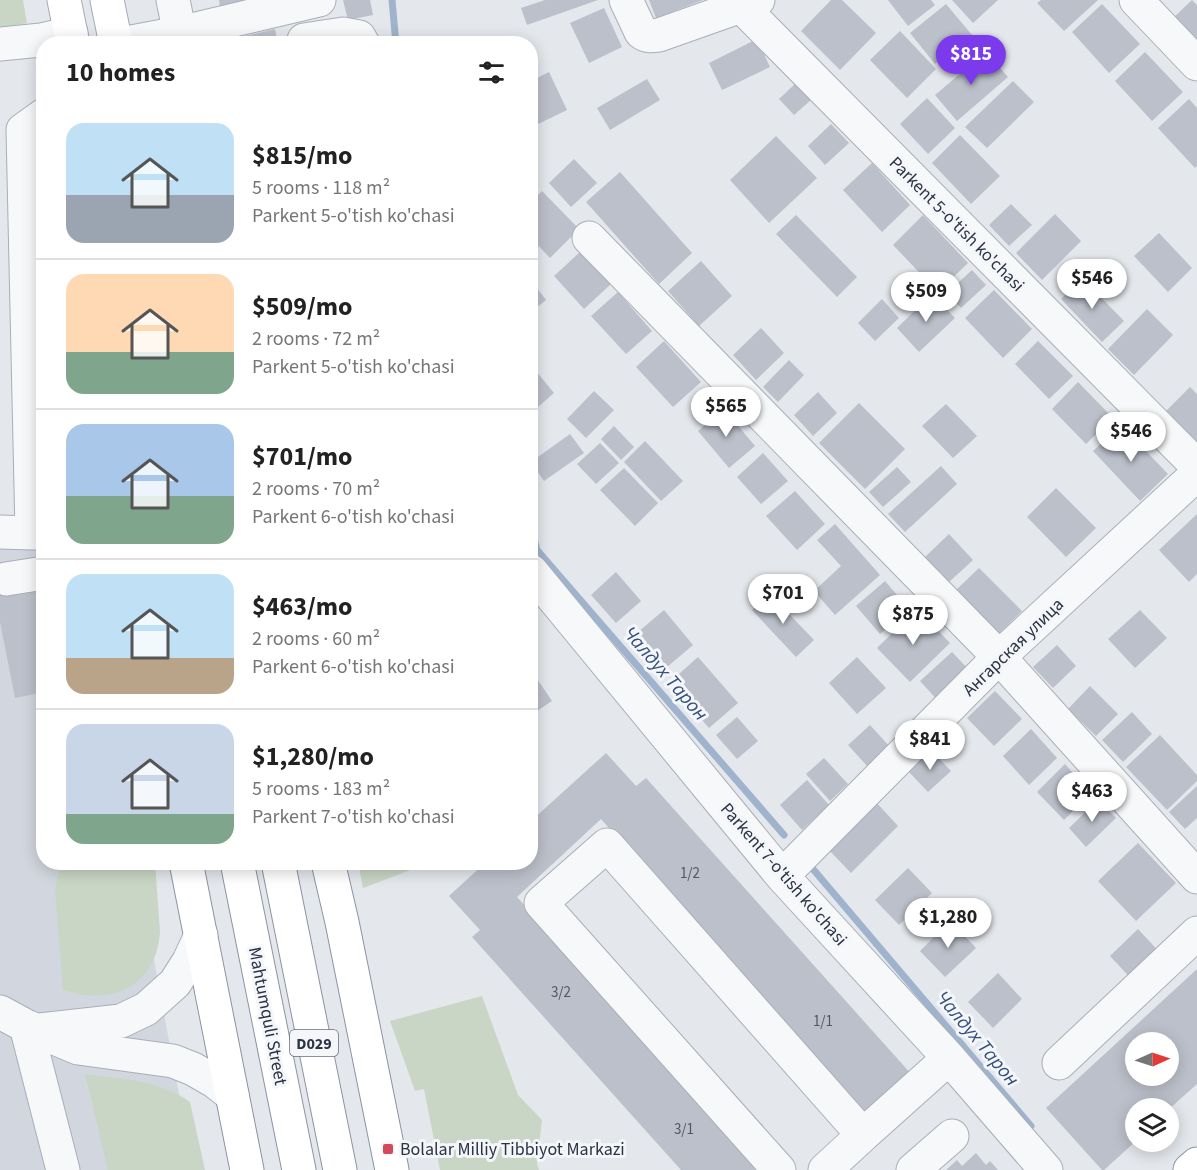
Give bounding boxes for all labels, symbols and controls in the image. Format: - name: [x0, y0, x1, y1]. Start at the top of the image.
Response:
- pin: $815: [935, 35, 1007, 86]
- text: $815: [950, 40, 992, 68]
- text: 10 homes: [66, 54, 175, 91]
- icon: filters: [475, 56, 508, 89]
- text: $815/mo: [252, 137, 352, 174]
- icon: home: [114, 147, 186, 219]
- street label: Parkent 5-o'tish ko'chasi: [883, 151, 1030, 298]
- text: 5 rooms · 118 m²: [252, 174, 390, 202]
- text: Parkent 5-o'tish ko'chasi: [252, 202, 455, 230]
- pin: $546: [1056, 259, 1128, 310]
- text: $546: [1071, 264, 1113, 292]
- pin: $509: [890, 272, 962, 323]
- text: $509: [905, 277, 947, 305]
- text: $509/mo: [252, 288, 352, 325]
- icon: home: [114, 298, 186, 370]
- text: 2 rooms · 72 m²: [252, 325, 380, 353]
- text: Parkent 5-o'tish ko'chasi: [252, 353, 455, 381]
- pin: $565: [690, 387, 762, 438]
- text: $565: [705, 392, 747, 420]
- pin: $546: [1095, 412, 1167, 463]
- text: $546: [1110, 417, 1152, 445]
- text: $701/mo: [252, 438, 352, 475]
- icon: home: [114, 448, 186, 520]
- text: 2 rooms · 70 m²: [252, 475, 380, 503]
- text: Parkent 6-o'tish ko'chasi: [252, 503, 455, 531]
- pin: $701: [747, 574, 819, 625]
- text: $701: [762, 579, 804, 607]
- text: $463/mo: [252, 588, 352, 625]
- street label: Ангарская улица: [957, 593, 1069, 702]
- pin: $875: [877, 595, 949, 646]
- icon: home: [114, 598, 186, 670]
- text: $875: [892, 600, 934, 628]
- water label: Чалдух Тарон: [616, 620, 714, 727]
- text: 2 rooms · 60 m²: [252, 625, 380, 653]
- text: Parkent 6-o'tish ko'chasi: [252, 653, 455, 681]
- pin: $841: [894, 720, 966, 771]
- text: $841: [909, 725, 951, 753]
- text: $1,280/mo: [252, 738, 374, 775]
- icon: home: [114, 748, 186, 820]
- pin: $463: [1056, 772, 1128, 823]
- text: 5 rooms · 183 m²: [252, 775, 390, 803]
- text: $463: [1071, 777, 1113, 805]
- street label: Parkent 7-o'tish ko'chasi: [714, 797, 853, 951]
- text: Parkent 7-o'tish ko'chasi: [252, 803, 455, 831]
- house number: 1/2: [680, 863, 700, 884]
- pin: $1,280: [899, 898, 997, 949]
- text: $1,280: [919, 903, 977, 931]
- street label: Mahtumquli Street: [242, 945, 293, 1087]
- house number: 3/2: [551, 982, 571, 1003]
- water label: Чалдух Тарон: [929, 985, 1026, 1093]
- house number: 1/1: [813, 1011, 833, 1032]
- road number: D029: [290, 1030, 338, 1056]
- north arrow: [1125, 1032, 1179, 1086]
- map controls: [1125, 1032, 1179, 1152]
- button: layers: [1125, 1098, 1179, 1152]
- house number: 3/1: [674, 1119, 694, 1140]
- place label: Bolalar Milliy Tibbiyot Markazi: [400, 1137, 625, 1162]
- marker: Bolalar Milliy Tibbiyot Markazi: [381, 1142, 395, 1156]

